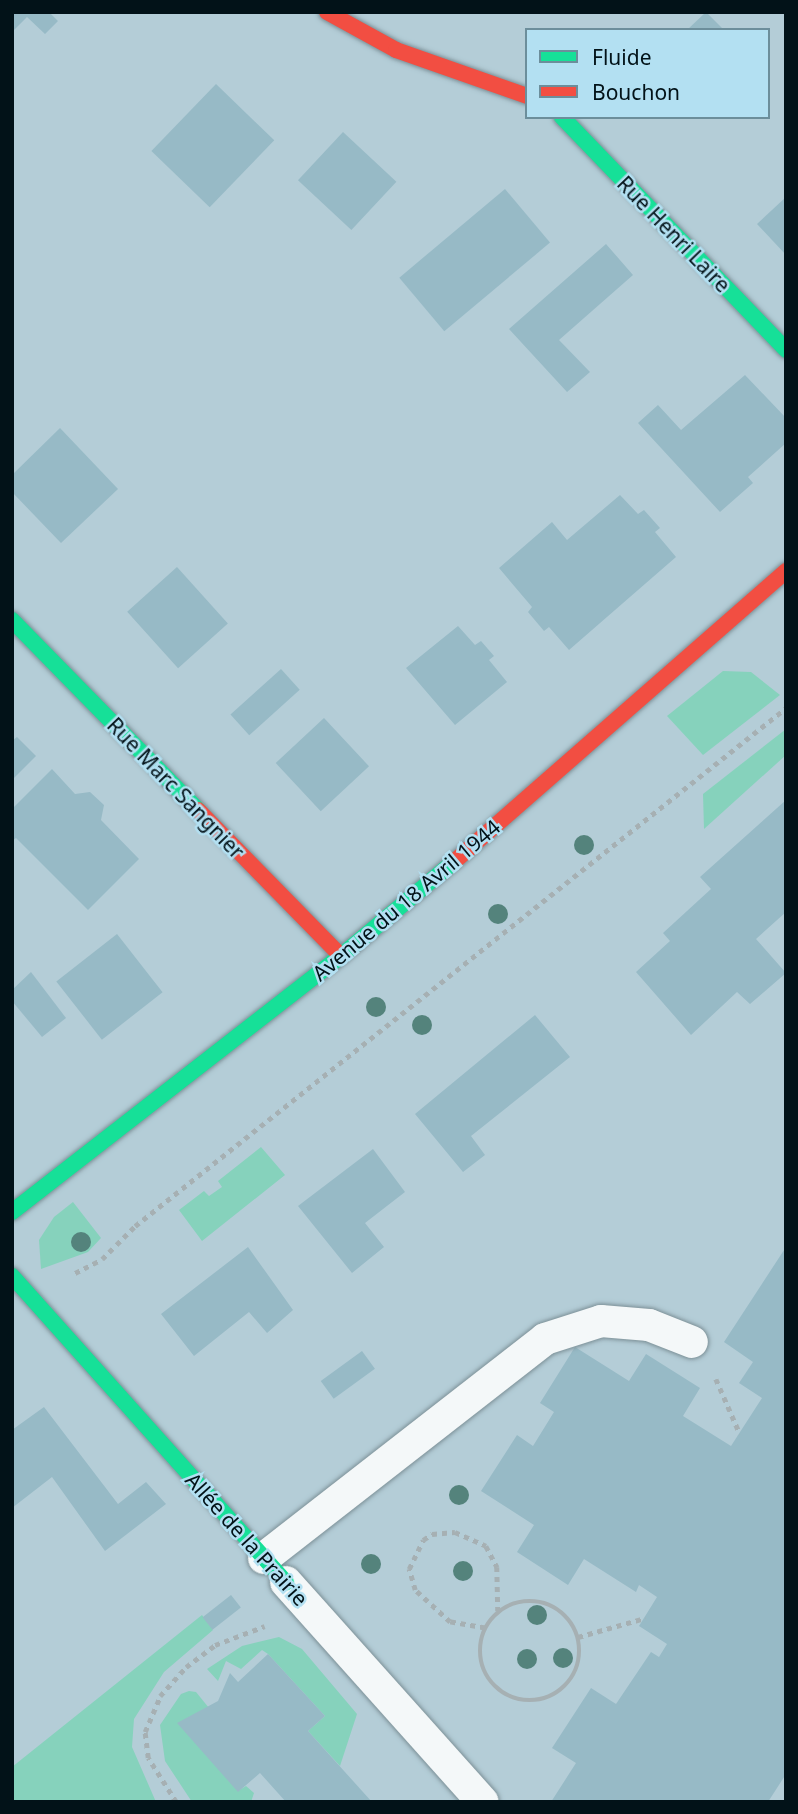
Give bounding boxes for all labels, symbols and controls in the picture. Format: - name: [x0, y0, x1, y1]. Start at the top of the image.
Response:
- legend: [525, 28, 770, 119]
- text: Fluide: [592, 43, 651, 71]
- text: Bouchon: [592, 78, 680, 106]
- street label: Rue Henri Laire: [612, 171, 736, 297]
- street label: Rue Marc Sangnier: [102, 712, 250, 864]
- street label: Avenue du 18 Avril 1944: [307, 814, 505, 986]
- street label: Allée de la Prairie: [181, 1467, 313, 1611]

